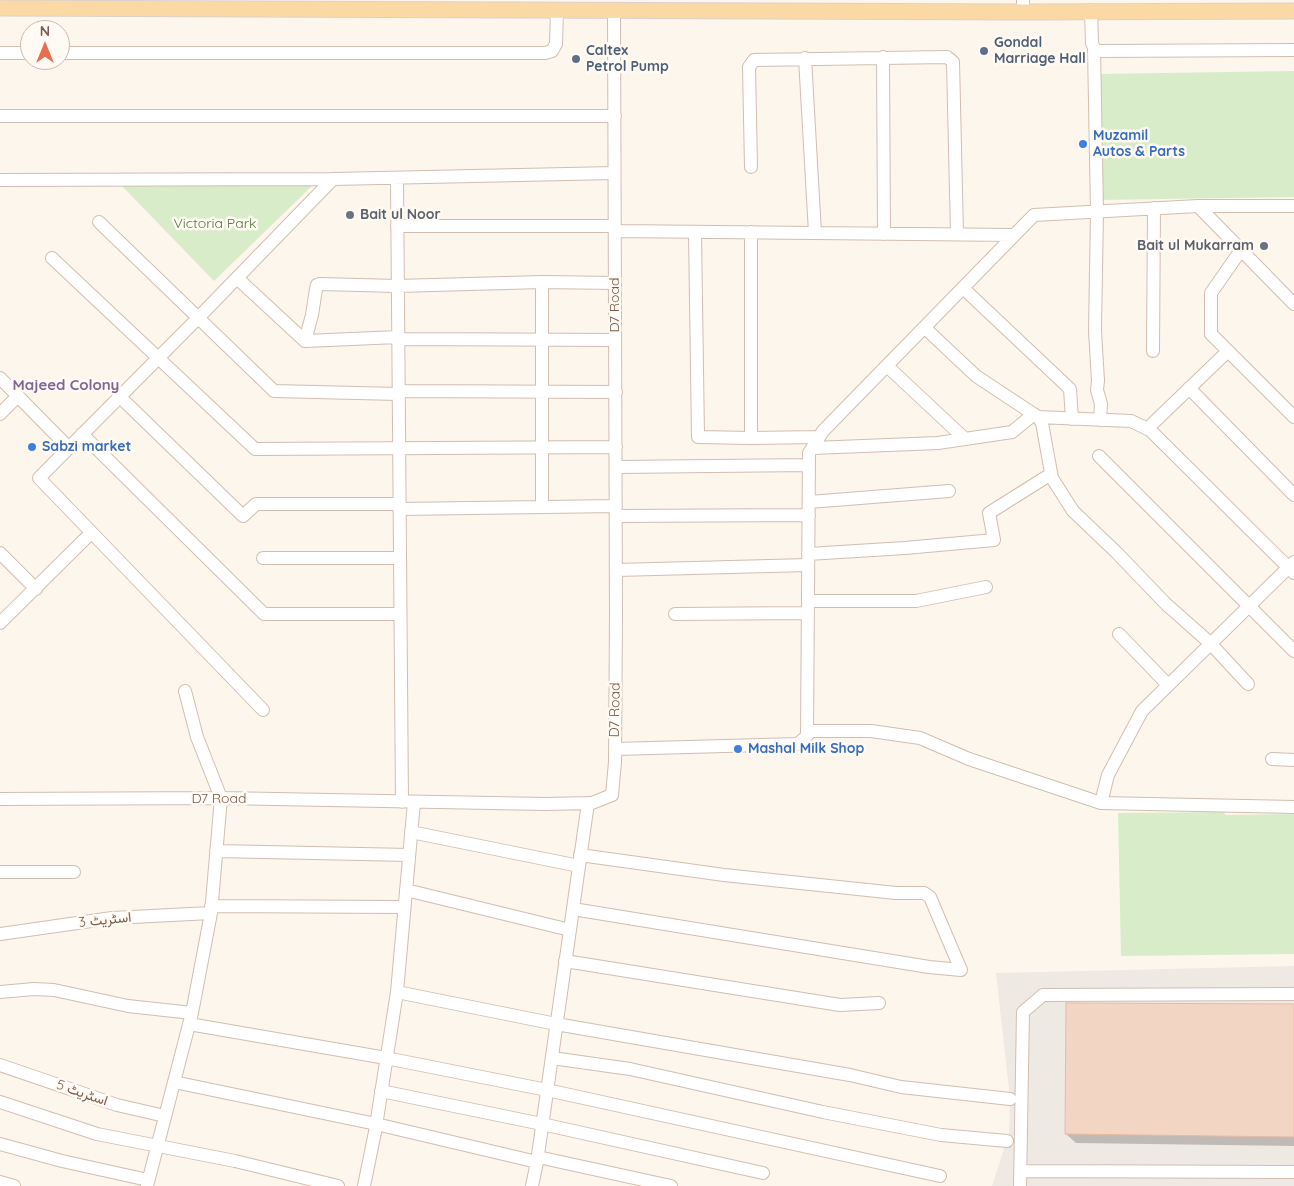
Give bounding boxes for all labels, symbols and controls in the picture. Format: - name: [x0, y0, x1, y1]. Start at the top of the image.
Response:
- north arrow: [20, 20, 70, 70]
- text: N: [40, 22, 50, 40]
- place label: Gondal Marriage Hall: [994, 35, 1086, 68]
- place label: Caltex Petrol Pump: [586, 43, 669, 75]
- marker: Gondal Marriage Hall: [978, 45, 990, 57]
- marker: Caltex Petrol Pump: [570, 53, 582, 65]
- place label: Muzamil Autos & Parts: [1093, 128, 1185, 160]
- marker: Muzamil Autos & Parts: [1077, 138, 1089, 150]
- place label: Bait ul Noor: [360, 207, 441, 223]
- marker: Bait ul Noor: [344, 209, 356, 221]
- park label: Victoria Park: [173, 216, 257, 232]
- place label: Bait ul Mukarram: [1137, 238, 1254, 254]
- marker: Bait ul Mukarram: [1258, 240, 1270, 252]
- street label: D7 Road: [607, 277, 623, 333]
- district label: Majeed Colony: [13, 376, 119, 394]
- place label: Sabzi market: [42, 439, 131, 455]
- marker: Sabzi market: [26, 441, 38, 453]
- street label: D7 Road: [606, 682, 624, 738]
- place label: Mashal Milk Shop: [748, 741, 864, 757]
- marker: Mashal Milk Shop: [732, 743, 744, 755]
- street label: D7 Road: [191, 791, 247, 807]
- street label: اسٹریٹ 3: [78, 909, 132, 931]
- street label: اسٹریٹ 5: [54, 1076, 110, 1110]

